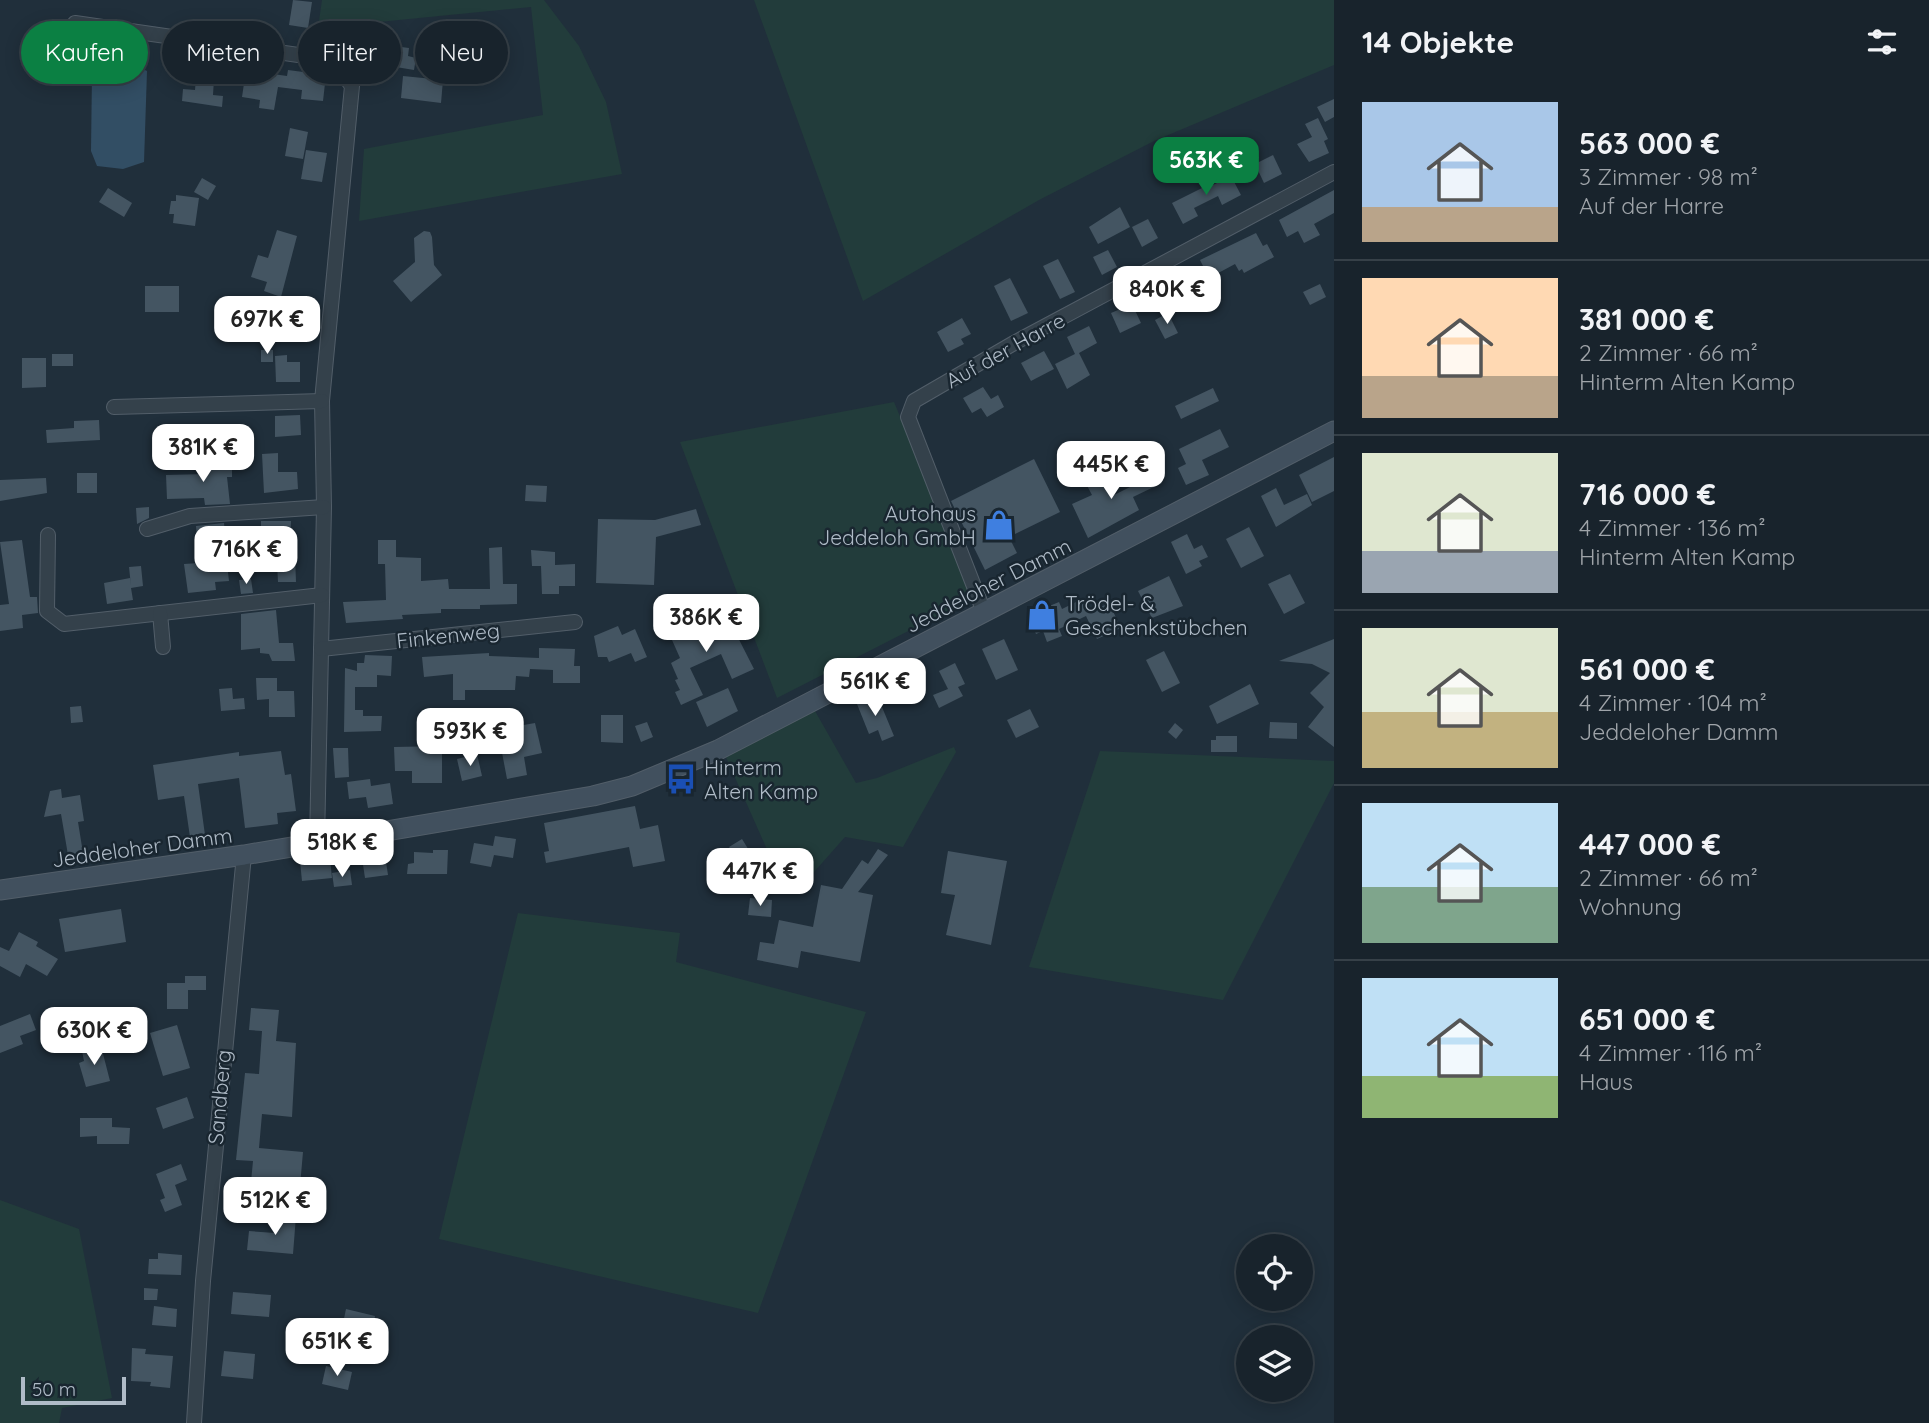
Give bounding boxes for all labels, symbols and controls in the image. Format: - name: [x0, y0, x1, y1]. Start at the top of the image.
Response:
- chip: Kaufen: [21, 21, 148, 84]
- chip: Mieten: [162, 21, 284, 84]
- chip: Filter: [298, 21, 401, 84]
- chip: Neu: [415, 21, 508, 84]
- text: 14 Objekte: [1362, 23, 1514, 61]
- icon: filters: [1863, 23, 1901, 61]
- text: 563 000 €: [1579, 124, 1720, 162]
- icon: home: [1418, 130, 1502, 214]
- pin: 563K €: [1149, 138, 1263, 197]
- text: 563K €: [1169, 145, 1243, 174]
- text: 3 Zimmer · 98 m²: [1579, 162, 1758, 191]
- text: Auf der Harre: [1579, 191, 1724, 220]
- pin: 840K €: [1110, 266, 1224, 326]
- text: 840K €: [1129, 274, 1205, 303]
- pin: 697K €: [210, 296, 324, 356]
- text: 381 000 €: [1579, 300, 1714, 338]
- text: 697K €: [230, 304, 304, 333]
- icon: home: [1418, 306, 1502, 390]
- street label: Auf der Harre: [941, 307, 1069, 393]
- text: 2 Zimmer · 66 m²: [1579, 338, 1758, 367]
- text: Hinterm Alten Kamp: [1579, 367, 1795, 396]
- pin: 381K €: [146, 424, 260, 484]
- text: 381K €: [168, 432, 238, 461]
- pin: 445K €: [1054, 442, 1168, 501]
- text: 445K €: [1073, 449, 1149, 478]
- text: 716 000 €: [1579, 475, 1716, 513]
- icon: home: [1418, 481, 1502, 565]
- place label: Autohaus Jeddeloh GmbH: [818, 500, 976, 550]
- shop icon: Autohaus Jeddeloh GmbH: [982, 508, 1016, 542]
- text: 4 Zimmer · 136 m²: [1579, 513, 1765, 542]
- pin: 716K €: [189, 526, 303, 586]
- street label: Jeddeloher Damm: [901, 532, 1075, 638]
- text: 716K €: [210, 534, 282, 563]
- text: Hinterm Alten Kamp: [1579, 542, 1795, 571]
- place label: Trödel- & Geschenkstübchen: [1065, 590, 1248, 640]
- pin: 386K €: [649, 594, 763, 654]
- shop icon: Trödel- & Geschenkstübchen: [1025, 598, 1059, 632]
- text: 386K €: [669, 602, 743, 631]
- street label: Finkenweg: [395, 617, 501, 653]
- text: 561 000 €: [1579, 650, 1715, 688]
- icon: home: [1418, 656, 1502, 740]
- pin: 561K €: [818, 658, 932, 718]
- text: 561K €: [840, 666, 910, 695]
- text: 4 Zimmer · 104 m²: [1579, 688, 1767, 717]
- pin: 593K €: [413, 708, 527, 768]
- text: 593K €: [433, 716, 507, 745]
- text: Jeddeloher Damm: [1579, 717, 1779, 746]
- place label: Hinterm Alten Kamp: [704, 754, 818, 804]
- bus stop icon: Hinterm Alten Kamp: [664, 762, 698, 796]
- pin: 518K €: [285, 820, 399, 879]
- street label: Jeddeloher Damm: [50, 821, 234, 873]
- text: 447 000 €: [1579, 825, 1721, 863]
- text: 518K €: [307, 827, 377, 856]
- icon: home: [1418, 831, 1502, 915]
- pin: 447K €: [703, 848, 817, 908]
- text: 447K €: [723, 856, 797, 885]
- text: 2 Zimmer · 66 m²: [1579, 863, 1758, 892]
- text: Wohnung: [1579, 892, 1682, 921]
- text: 651 000 €: [1579, 1000, 1715, 1038]
- icon: home: [1418, 1006, 1502, 1090]
- pin: 630K €: [37, 1007, 151, 1067]
- text: 630K €: [56, 1015, 132, 1044]
- text: 4 Zimmer · 116 m²: [1579, 1038, 1762, 1067]
- street label: Sandberg: [202, 1049, 236, 1145]
- text: Haus: [1579, 1067, 1633, 1096]
- pin: 512K €: [218, 1178, 332, 1237]
- text: 512K €: [239, 1185, 311, 1214]
- map controls: [1236, 1234, 1313, 1402]
- button: locate: [1236, 1234, 1313, 1311]
- pin: 651K €: [280, 1318, 394, 1378]
- button: layers: [1236, 1325, 1313, 1402]
- text: 651K €: [302, 1326, 372, 1355]
- scale bar: [21, 1374, 126, 1406]
- text: 50 m: [32, 1377, 76, 1401]

